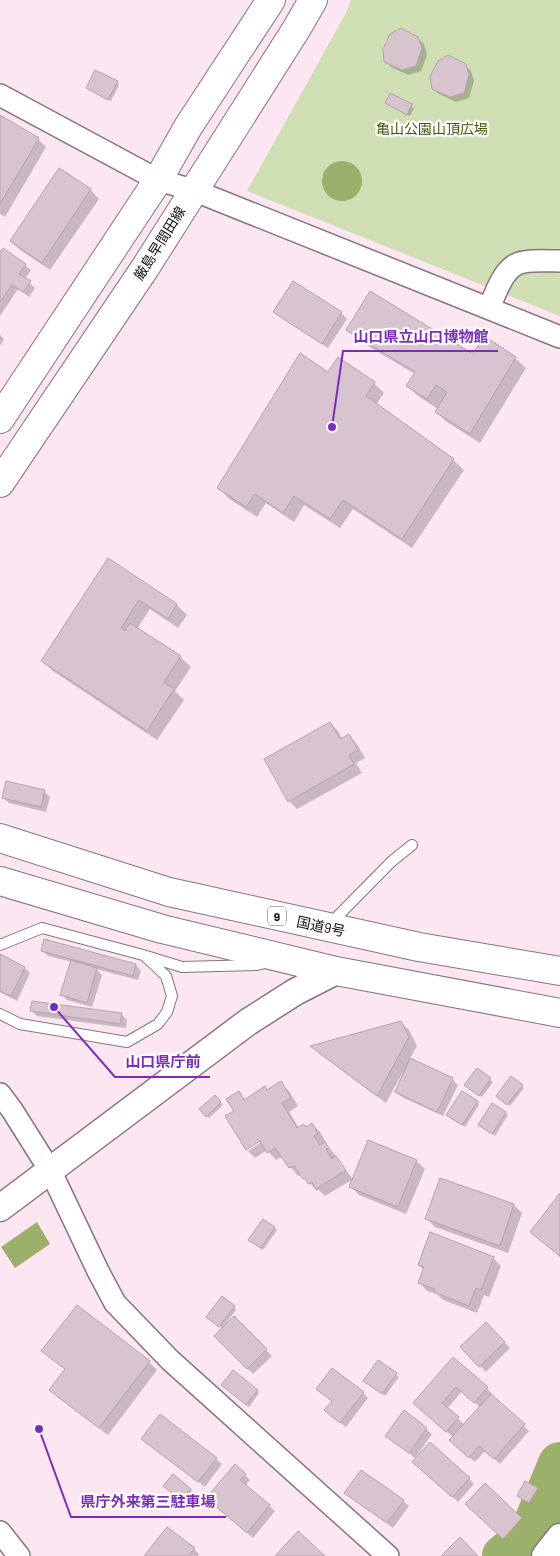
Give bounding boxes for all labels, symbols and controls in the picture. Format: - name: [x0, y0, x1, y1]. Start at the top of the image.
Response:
- park label: 亀山公園山頂広場: [376, 120, 488, 137]
- street label: 厳島早間田線: [130, 203, 188, 283]
- callout: 山口県立山口博物館: [343, 321, 498, 351]
- text: 山口県立山口博物館: [353, 327, 489, 345]
- road number: 9: [268, 906, 286, 926]
- street label: 国道9号: [295, 913, 347, 939]
- callout: 山口県庁前: [115, 1047, 210, 1077]
- text: 山口県庁前: [125, 1052, 201, 1070]
- callout: 県庁外来第三駐車場: [71, 1487, 226, 1517]
- text: 県庁外来第三駐車場: [80, 1492, 216, 1510]

